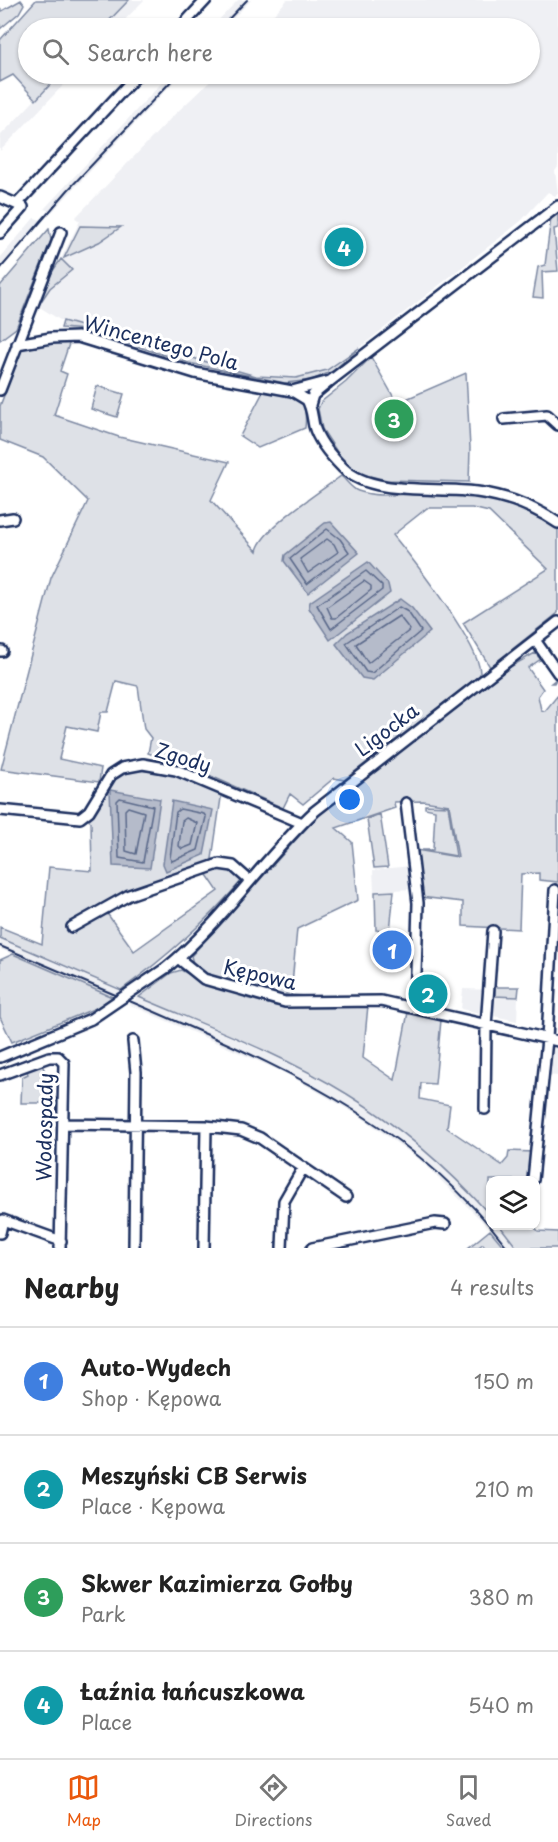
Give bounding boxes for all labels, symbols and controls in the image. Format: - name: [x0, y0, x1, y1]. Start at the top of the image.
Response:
- search box: [18, 18, 540, 84]
- icon: search: [39, 35, 72, 68]
- text: Search here: [87, 35, 213, 68]
- pin: 4: [324, 224, 364, 270]
- street label: Wincentego Pola: [80, 307, 243, 377]
- pin: 3: [374, 396, 414, 442]
- street label: Ligocka: [348, 695, 425, 763]
- street label: Zgody: [151, 734, 215, 780]
- your location: [335, 785, 364, 814]
- pin: 1: [372, 928, 412, 972]
- street label: Kępowa: [221, 951, 300, 997]
- pin: 2: [408, 972, 448, 1016]
- street label: Wodospady: [28, 1072, 60, 1182]
- map controls: [486, 1176, 540, 1230]
- button: layers: [486, 1176, 540, 1230]
- text: Nearby: [24, 1268, 119, 1307]
- text: 4 results: [450, 1272, 534, 1302]
- text: Auto-Wydech: [81, 1350, 231, 1383]
- text: 1: [39, 1366, 48, 1396]
- text: 150 m: [474, 1366, 534, 1396]
- text: Shop · Kępowa: [81, 1383, 221, 1413]
- text: Meszyński CB Serwis: [81, 1458, 307, 1491]
- text: 2: [36, 1474, 51, 1504]
- text: 210 m: [475, 1474, 534, 1504]
- text: Place · Kępowa: [81, 1491, 225, 1521]
- text: Skwer Kazimierza Gołby: [81, 1566, 353, 1599]
- text: 3: [37, 1582, 50, 1612]
- text: 380 m: [468, 1582, 534, 1612]
- text: Park: [81, 1599, 126, 1629]
- text: Łaźnia łańcuszkowa: [81, 1674, 305, 1707]
- text: 4: [37, 1690, 50, 1720]
- text: 540 m: [468, 1690, 534, 1720]
- text: Place: [81, 1707, 132, 1737]
- tab: Map: [67, 1771, 101, 1831]
- tab: Directions: [234, 1771, 312, 1831]
- tab: Saved: [446, 1771, 491, 1831]

